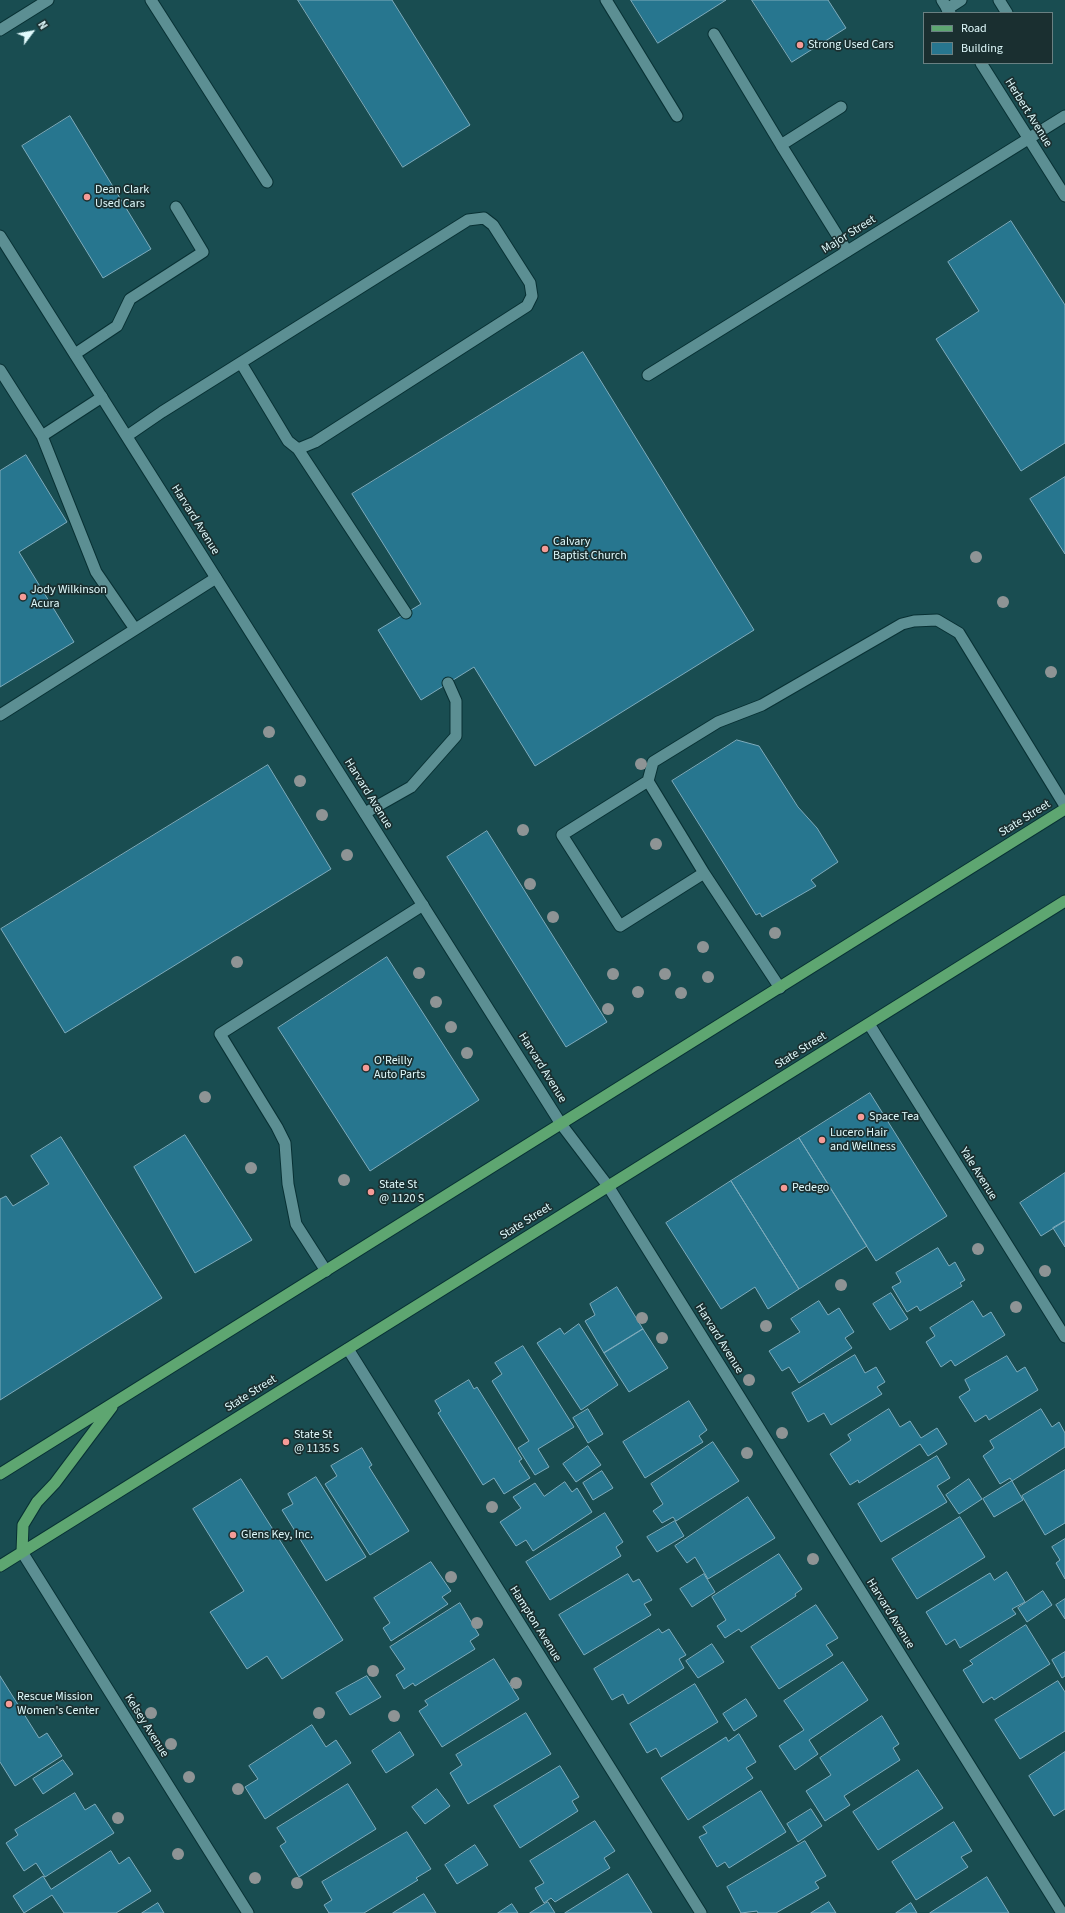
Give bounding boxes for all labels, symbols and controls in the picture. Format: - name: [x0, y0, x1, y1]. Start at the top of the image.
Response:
- north arrow: [12, 12, 52, 52]
- legend: [923, 12, 1053, 64]
- text: N: [34, 18, 51, 32]
- text: Road: [961, 20, 987, 37]
- place label: Strong Used Cars: [808, 38, 894, 52]
- marker: Strong Used Cars: [795, 40, 805, 50]
- text: Building: [961, 40, 1003, 57]
- street label: Herbert Avenue: [1001, 76, 1055, 150]
- place label: Dean Clark Used Cars: [95, 183, 149, 211]
- marker: Dean Clark Used Cars: [82, 192, 92, 202]
- street label: Major Street: [819, 213, 879, 257]
- street label: Harvard Avenue: [168, 482, 222, 558]
- place label: Calvary Baptist Church: [553, 535, 627, 563]
- marker: Calvary Baptist Church: [540, 544, 550, 554]
- place label: Jody Wilkinson Acura: [31, 583, 107, 611]
- marker: Jody Wilkinson Acura: [18, 592, 28, 602]
- street label: Harvard Avenue: [341, 756, 395, 832]
- street label: State Street: [997, 797, 1053, 841]
- street label: State Street: [773, 1029, 829, 1073]
- street label: Harvard Avenue: [515, 1030, 569, 1106]
- place label: O'Reilly Auto Parts: [374, 1054, 425, 1082]
- marker: O'Reilly Auto Parts: [361, 1063, 371, 1073]
- place label: Space Tea: [869, 1110, 919, 1124]
- marker: Space Tea: [856, 1112, 866, 1122]
- place label: Lucero Hair and Wellness: [830, 1126, 896, 1154]
- marker: Lucero Hair and Wellness: [817, 1135, 827, 1145]
- street label: Yale Avenue: [956, 1145, 1000, 1203]
- place label: State St @ 1120 S: [379, 1178, 424, 1206]
- place label: Pedego: [792, 1181, 829, 1195]
- marker: Pedego: [779, 1183, 789, 1193]
- marker: State St @ 1120 S: [366, 1187, 376, 1197]
- street label: State Street: [498, 1200, 554, 1244]
- street label: Harvard Avenue: [692, 1301, 746, 1377]
- street label: State Street: [223, 1372, 279, 1416]
- place label: State St @ 1135 S: [294, 1428, 339, 1456]
- marker: State St @ 1135 S: [281, 1437, 291, 1447]
- place label: Glens Key, Inc.: [241, 1528, 313, 1542]
- marker: Glens Key, Inc.: [228, 1530, 238, 1540]
- street label: Harvard Avenue: [863, 1576, 917, 1652]
- street label: Hampton Avenue: [506, 1583, 564, 1665]
- place label: Rescue Mission Women's Center: [17, 1690, 99, 1718]
- street label: Kelsey Avenue: [121, 1692, 171, 1760]
- marker: Rescue Mission Women's Center: [4, 1699, 14, 1709]

